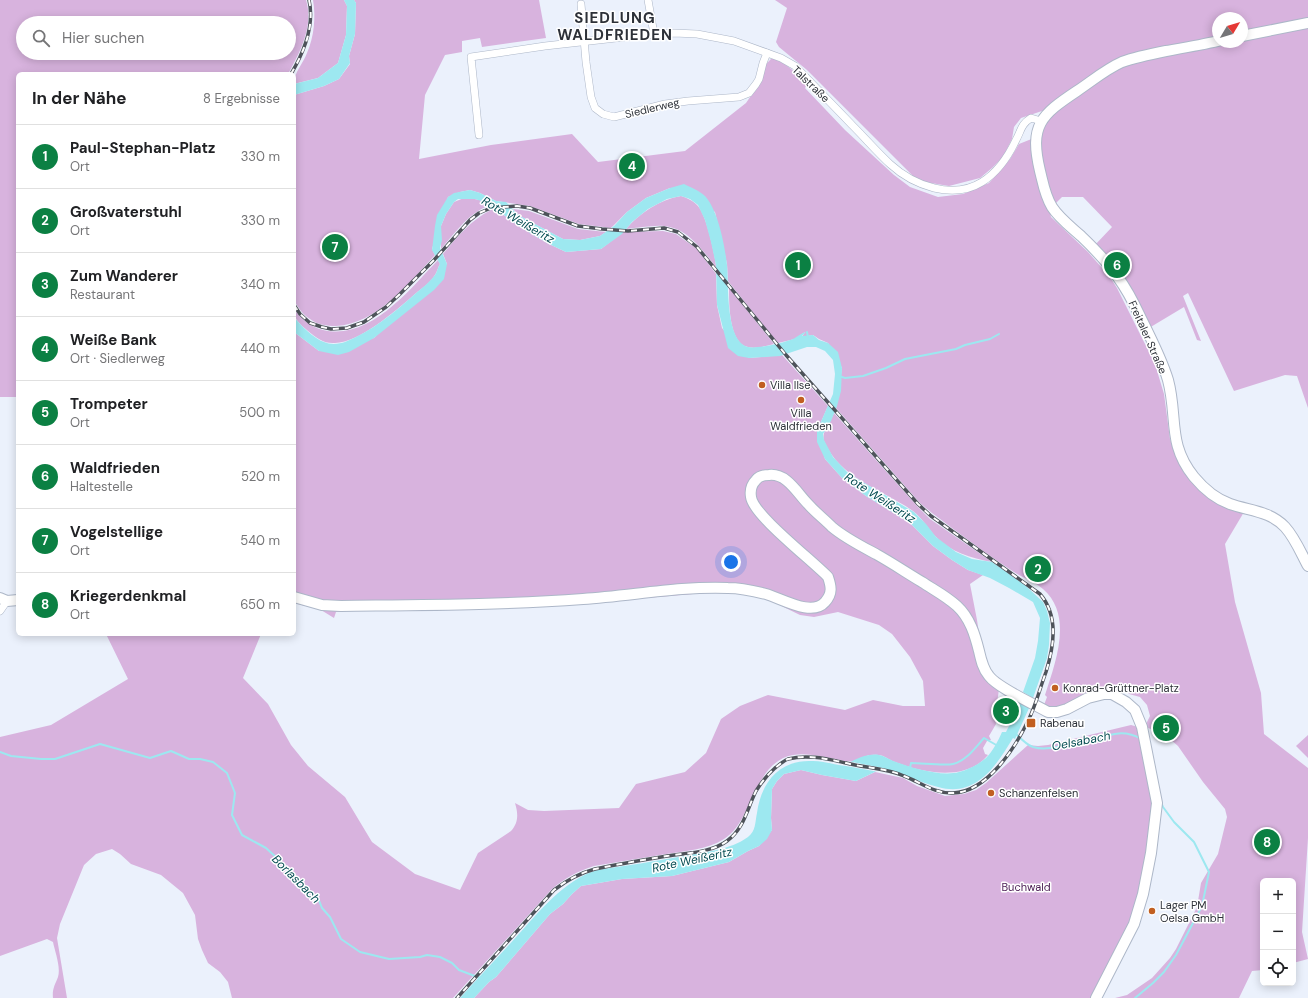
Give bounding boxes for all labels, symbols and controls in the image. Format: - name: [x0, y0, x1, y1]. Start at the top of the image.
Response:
- district label: SIEDLUNG WALDFRIEDEN: [557, 8, 673, 45]
- north arrow: [1212, 12, 1248, 48]
- search box: [16, 16, 296, 60]
- icon: search: [30, 27, 52, 49]
- text: Hier suchen: [62, 28, 144, 48]
- street label: Talstraße: [789, 63, 833, 105]
- text: In der Nähe: [32, 87, 127, 109]
- text: 8 Ergebnisse: [203, 90, 280, 107]
- street label: Siedlerweg: [623, 95, 681, 121]
- text: Paul-Stephan-Platz: [70, 138, 215, 158]
- text: 1: [43, 148, 47, 165]
- text: 330 m: [241, 148, 280, 165]
- pin: 4: [619, 151, 645, 181]
- text: Ort: [70, 158, 90, 175]
- water label: Rote Weißeritz: [479, 193, 558, 248]
- text: Großvaterstuhl: [70, 202, 182, 222]
- text: 2: [41, 212, 49, 229]
- text: 330 m: [241, 212, 280, 229]
- text: Ort: [70, 222, 90, 239]
- pin: 7: [322, 232, 348, 262]
- pin: 1: [785, 250, 811, 280]
- pin: 6: [1104, 250, 1130, 280]
- text: Zum Wanderer: [70, 266, 178, 286]
- text: 3: [41, 276, 49, 293]
- text: 340 m: [240, 276, 280, 293]
- text: Restaurant: [70, 286, 135, 303]
- street label: Freitaler Straße: [1126, 298, 1170, 376]
- text: Weiße Bank: [70, 330, 157, 350]
- text: 4: [41, 340, 49, 357]
- text: 440 m: [240, 340, 280, 357]
- text: Ort · Siedlerweg: [70, 350, 165, 367]
- place label: Villa Ilse: [770, 378, 811, 392]
- marker: Villa Ilse: [757, 380, 767, 390]
- text: Trompeter: [70, 394, 148, 414]
- marker: Villa Waldfrieden: [796, 395, 806, 405]
- text: 5: [41, 404, 49, 421]
- text: 500 m: [239, 404, 280, 421]
- place label: Villa Waldfrieden: [770, 406, 832, 433]
- text: Ort: [70, 414, 90, 431]
- text: Waldfrieden: [70, 458, 160, 478]
- text: 6: [41, 468, 49, 485]
- text: 520 m: [241, 468, 280, 485]
- water label: Rote Weißeritz: [841, 469, 919, 527]
- text: Haltestelle: [70, 478, 133, 495]
- text: Vogelstellige: [70, 522, 163, 542]
- text: 7: [42, 532, 48, 549]
- text: 540 m: [240, 532, 280, 549]
- text: Ort: [70, 542, 90, 559]
- your location: [721, 552, 741, 572]
- pin: 2: [1025, 554, 1051, 584]
- text: Kriegerdenkmal: [70, 586, 186, 606]
- text: 8: [41, 596, 49, 613]
- text: 650 m: [240, 596, 280, 613]
- text: Ort: [70, 606, 90, 623]
- place label: Konrad-Grüttner-Platz: [1063, 681, 1179, 695]
- marker: Konrad-Grüttner-Platz: [1050, 683, 1060, 693]
- pin: 3: [993, 696, 1019, 726]
- pin: 5: [1153, 713, 1179, 743]
- place label: Rabenau: [1040, 716, 1084, 730]
- marker: Rabenau: [1025, 717, 1037, 729]
- water label: Oelsabach: [1050, 727, 1112, 755]
- place label: Schanzenfelsen: [999, 786, 1078, 800]
- marker: Schanzenfelsen: [986, 788, 996, 798]
- pin: 8: [1254, 827, 1280, 857]
- water label: Rote Weißeritz: [650, 844, 734, 876]
- water label: Borlasbach: [268, 851, 324, 907]
- map controls: [1260, 878, 1296, 986]
- button: +: [1260, 878, 1296, 914]
- park label: Buchwald: [1001, 880, 1051, 894]
- place label: Lager PM Oelsa GmbH: [1160, 898, 1224, 925]
- marker: Lager PM Oelsa GmbH: [1147, 906, 1157, 916]
- button: −: [1260, 914, 1296, 950]
- button: locate: [1260, 950, 1296, 986]

